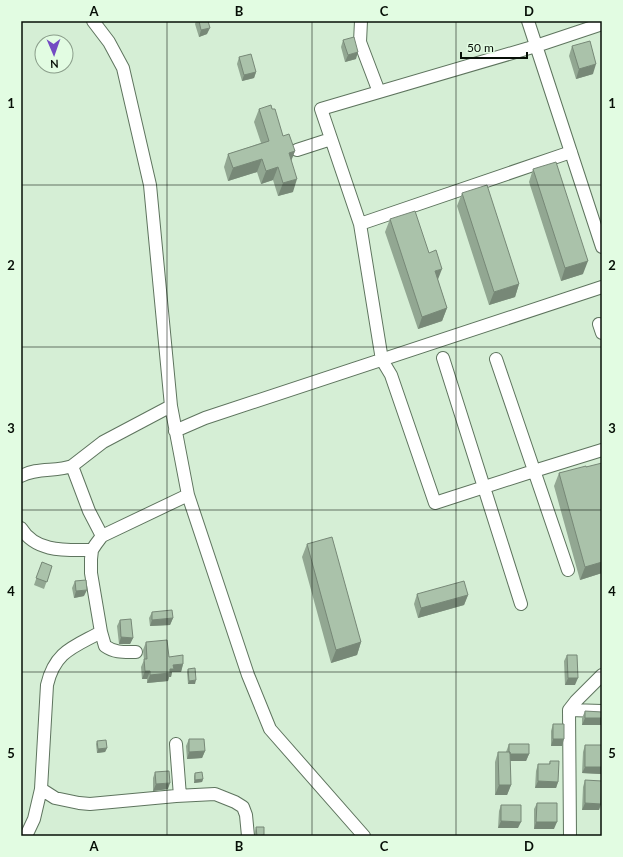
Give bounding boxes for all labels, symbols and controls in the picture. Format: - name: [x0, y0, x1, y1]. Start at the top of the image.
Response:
- text: A: [88, 3, 99, 19]
- text: B: [235, 3, 244, 19]
- text: C: [380, 3, 389, 19]
- text: D: [524, 3, 534, 19]
- north arrow: [34, 34, 74, 74]
- scale bar: [461, 34, 527, 60]
- text: 50 m: [467, 40, 494, 55]
- text: N: [50, 58, 59, 71]
- text: 1: [7, 95, 15, 111]
- text: 1: [608, 95, 616, 111]
- text: 2: [7, 257, 15, 273]
- text: 2: [608, 257, 616, 273]
- text: 3: [7, 420, 15, 436]
- text: 3: [608, 420, 616, 436]
- text: 4: [7, 583, 15, 599]
- text: 4: [608, 583, 616, 599]
- text: 5: [7, 745, 15, 761]
- text: 5: [608, 745, 616, 761]
- text: A: [88, 838, 99, 854]
- text: B: [235, 838, 244, 854]
- text: C: [380, 838, 389, 854]
- text: D: [524, 838, 534, 854]

